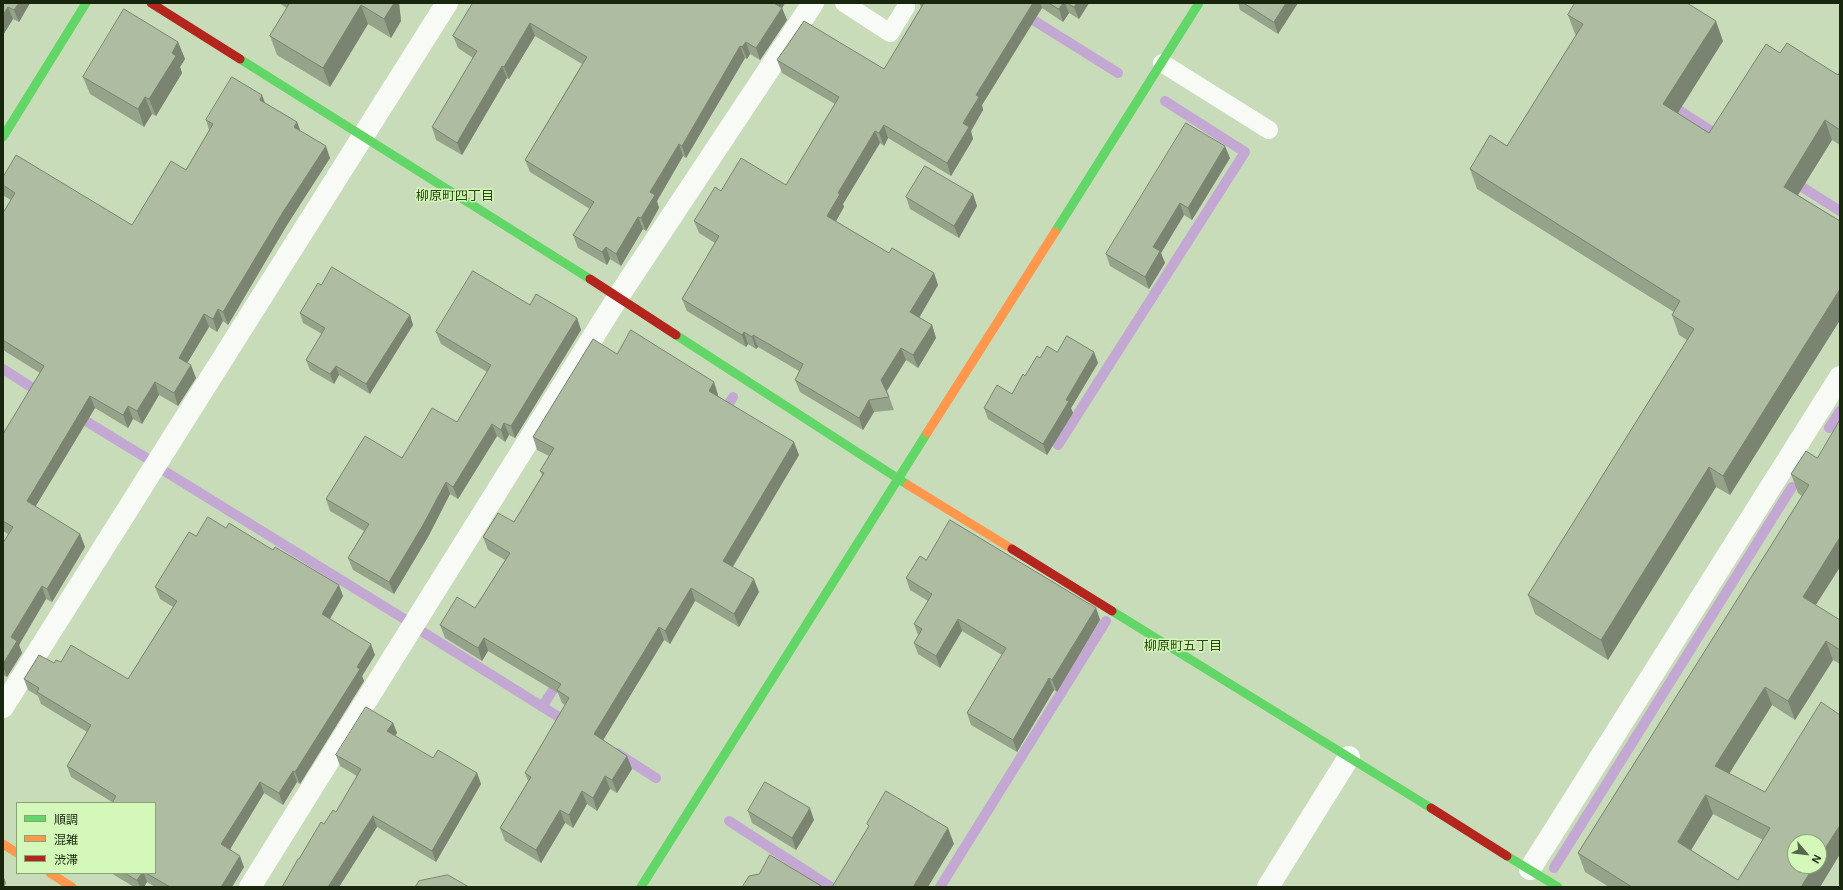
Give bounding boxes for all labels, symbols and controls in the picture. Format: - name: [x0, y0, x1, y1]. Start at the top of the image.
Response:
- district label: 柳原町四丁目: [416, 188, 494, 204]
- district label: 柳原町五丁目: [1144, 638, 1222, 654]
- legend: [16, 802, 156, 874]
- text: 順調: [54, 813, 78, 827]
- text: 混雑: [54, 833, 78, 847]
- north arrow: [1787, 834, 1827, 874]
- text: 渋滞: [54, 853, 78, 867]
- text: N: [1810, 853, 1824, 865]

